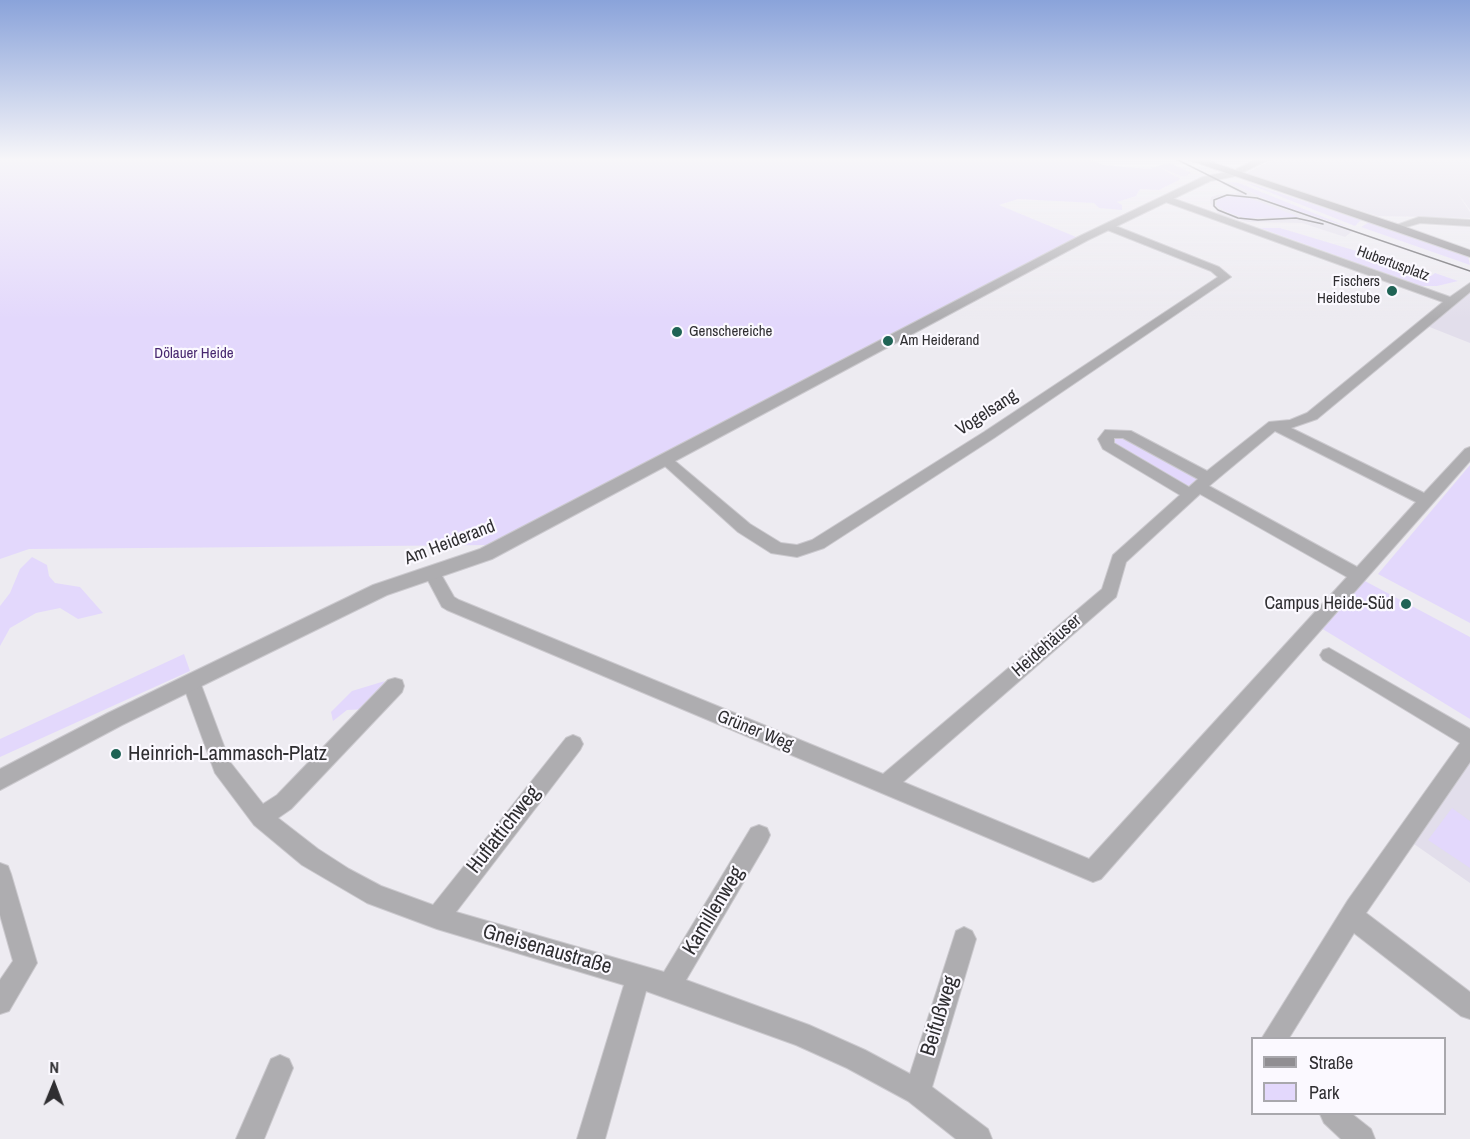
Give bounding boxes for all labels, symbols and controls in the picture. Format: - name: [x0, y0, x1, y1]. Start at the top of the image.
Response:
- street label: Hubertusplatz: [1354, 243, 1432, 285]
- place label: Fischers Heidestube: [1317, 273, 1380, 308]
- marker: Fischers Heidestube: [1385, 284, 1399, 298]
- place label: Genschereiche: [689, 323, 772, 341]
- marker: Genschereiche: [670, 325, 684, 339]
- place label: Am Heiderand: [900, 332, 979, 350]
- marker: Am Heiderand: [881, 334, 895, 348]
- park label: Dölauer Heide: [154, 345, 234, 363]
- street label: Vogelsang: [952, 385, 1022, 441]
- street label: Am Heiderand: [402, 516, 498, 570]
- place label: Campus Heide-Süd: [1264, 593, 1394, 615]
- marker: Campus Heide-Süd: [1399, 597, 1413, 611]
- street label: Heidehäuser: [1008, 610, 1086, 682]
- street label: Grüner Weg: [714, 706, 796, 756]
- place label: Heinrich-Lammasch-Platz: [128, 741, 327, 767]
- marker: Heinrich-Lammasch-Platz: [109, 747, 123, 761]
- street label: Huflattichweg: [462, 781, 546, 879]
- street label: Kamillenweg: [678, 862, 750, 960]
- street label: Gneisenaustraße: [480, 920, 614, 980]
- street label: Beifußweg: [916, 973, 964, 1059]
- legend: [1251, 1037, 1446, 1115]
- text: Straße: [1309, 1050, 1353, 1075]
- north arrow: [24, 1055, 84, 1115]
- text: N: [49, 1056, 59, 1078]
- text: Park: [1309, 1080, 1339, 1105]

